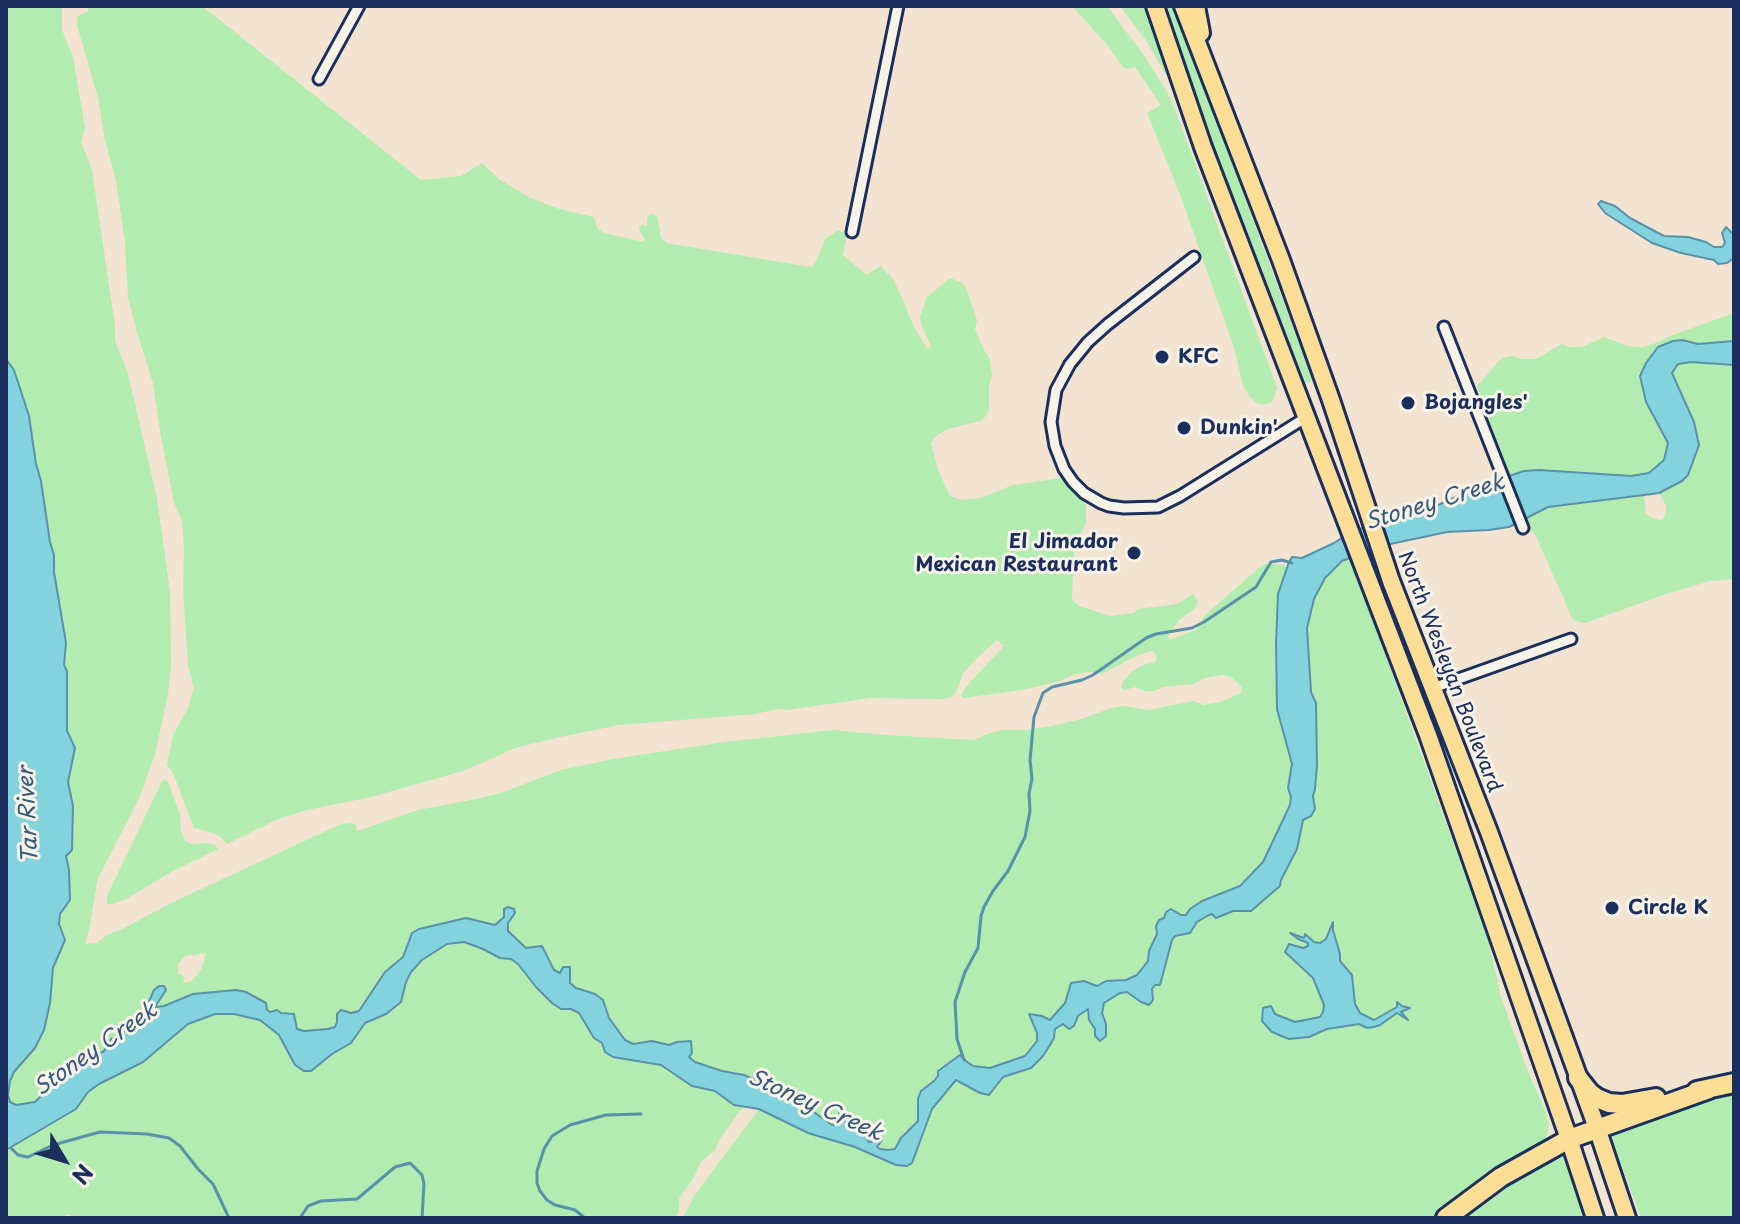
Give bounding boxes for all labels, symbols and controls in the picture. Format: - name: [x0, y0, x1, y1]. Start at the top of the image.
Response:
- place label: KFC: [1178, 345, 1219, 369]
- marker: KFC: [1153, 348, 1171, 366]
- place label: Bojangles': [1424, 391, 1528, 415]
- marker: Bojangles': [1399, 394, 1417, 412]
- place label: Dunkin': [1200, 416, 1278, 440]
- marker: Dunkin': [1175, 419, 1193, 437]
- water label: Stoney Creek: [1362, 469, 1508, 537]
- place label: El Jimador Mexican Restaurant: [916, 530, 1118, 577]
- marker: El Jimador Mexican Restaurant: [1125, 544, 1143, 562]
- street label: North Wesleyan Boulevard: [1392, 548, 1506, 796]
- water label: Tar River: [13, 766, 45, 864]
- place label: Circle K: [1628, 896, 1708, 920]
- marker: Circle K: [1603, 899, 1621, 917]
- water label: Stoney Creek: [29, 998, 163, 1102]
- water label: Stoney Creek: [744, 1065, 886, 1147]
- north arrow: [24, 1120, 104, 1200]
- text: N: [65, 1158, 102, 1192]

